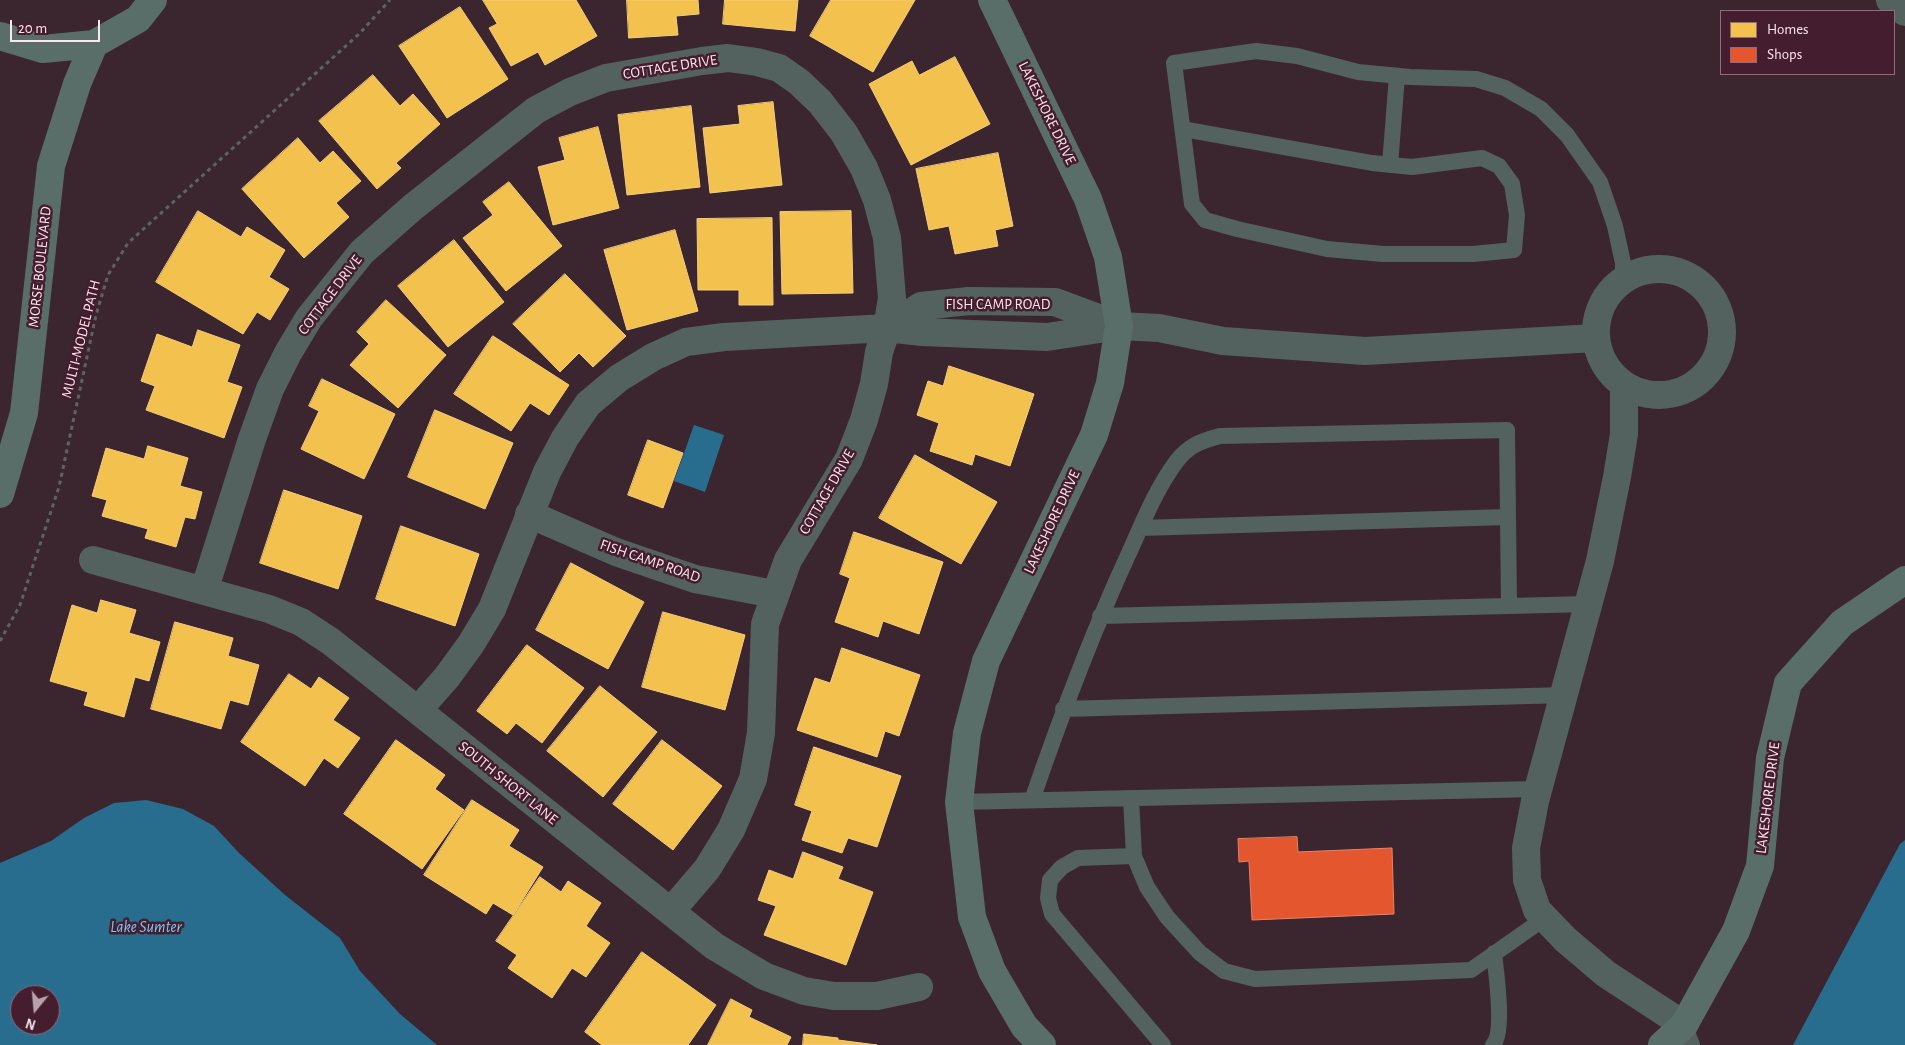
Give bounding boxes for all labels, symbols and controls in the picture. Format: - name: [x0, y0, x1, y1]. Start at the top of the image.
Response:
- scale bar: [12, 10, 102, 42]
- legend: [1720, 10, 1895, 75]
- text: 20 m: [18, 21, 47, 36]
- text: Homes: [1767, 22, 1809, 37]
- text: Shops: [1767, 47, 1802, 62]
- street label: COTTAGE DRIVE: [622, 51, 718, 83]
- street label: LAKESHORE DRIVE: [1014, 59, 1080, 167]
- street label: MORSE BOULEVARD: [25, 206, 55, 328]
- street label: COTTAGE DRIVE: [294, 252, 366, 338]
- street label: MULTI-MODEL PATH: [58, 278, 104, 400]
- street label: FISH CAMP ROAD: [946, 295, 1050, 313]
- street label: COTTAGE DRIVE: [795, 446, 859, 538]
- street label: LAKESHORE DRIVE: [1020, 467, 1084, 577]
- street label: FISH CAMP ROAD: [598, 535, 702, 587]
- street label: SOUTH SHORT LANE: [455, 737, 561, 829]
- street label: LAKESHORE DRIVE: [1752, 741, 1784, 855]
- water label: Lake Sumter: [110, 917, 182, 937]
- north arrow: [10, 985, 60, 1035]
- text: N: [24, 1015, 38, 1032]

